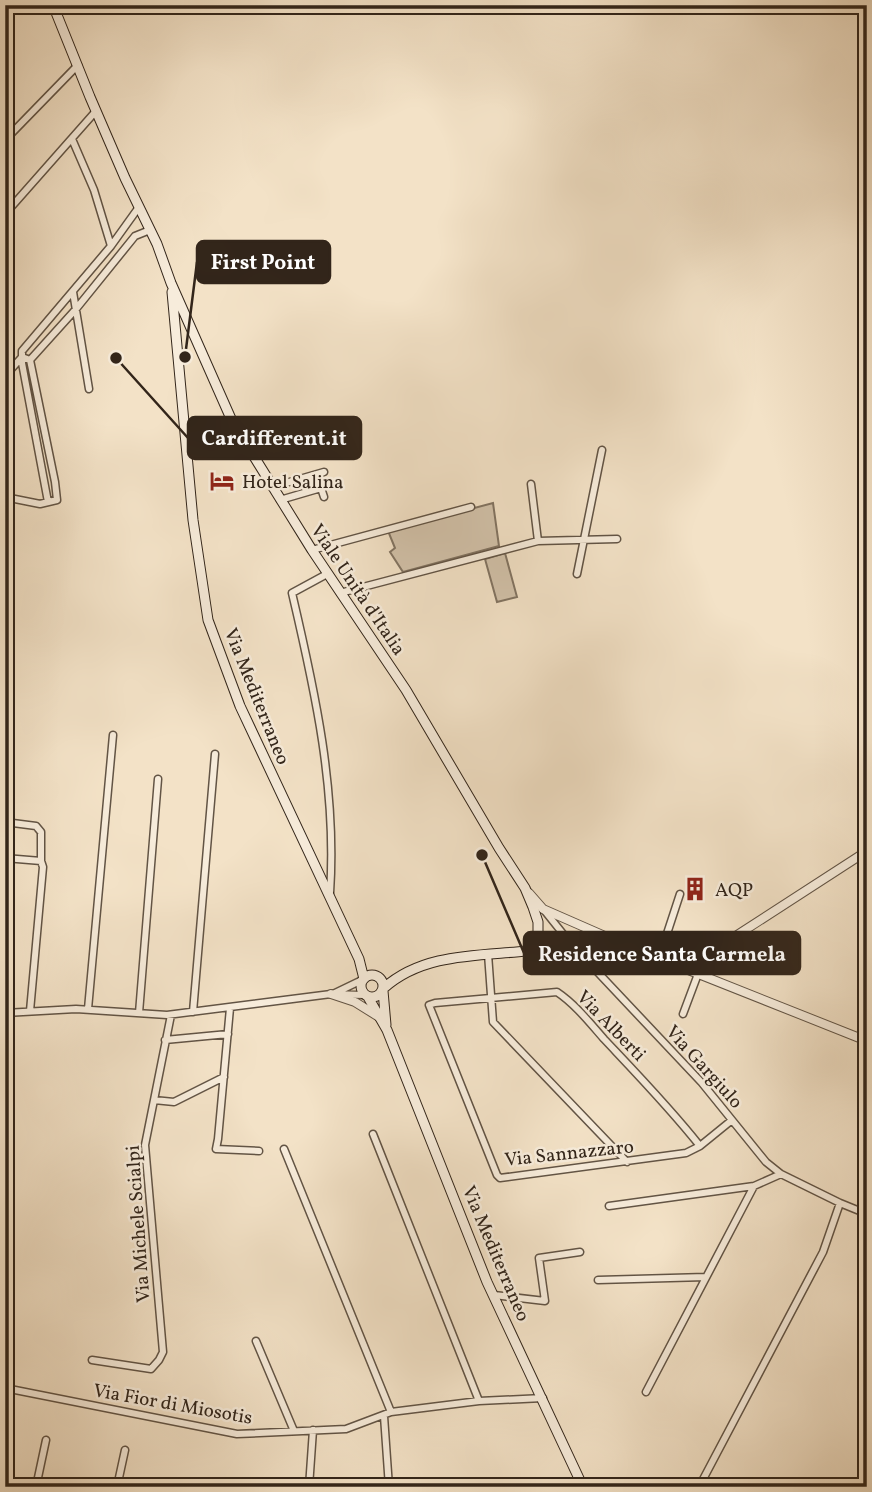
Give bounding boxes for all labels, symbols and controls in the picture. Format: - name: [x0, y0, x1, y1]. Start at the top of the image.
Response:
- callout: First Point: [197, 241, 330, 283]
- text: First Point: [211, 249, 315, 278]
- callout: Cardifferent.it: [188, 417, 361, 459]
- text: Cardifferent.it: [201, 425, 347, 454]
- hotel icon: Hotel Salina: [208, 467, 236, 495]
- place label: Hotel Salina: [242, 470, 344, 496]
- street label: Viale Unità d'Italia: [304, 519, 411, 661]
- street label: Via Mediterraneo: [217, 625, 295, 769]
- building icon: AQP: [681, 875, 709, 903]
- place label: AQP: [715, 878, 753, 904]
- callout: Residence Santa Carmela: [524, 932, 800, 974]
- text: Residence Santa Carmela: [538, 941, 786, 970]
- street label: Via Alberti: [570, 985, 651, 1068]
- street label: Via Gargiulo: [659, 1020, 748, 1115]
- street label: Via Sannazzaro: [503, 1134, 635, 1174]
- street label: Via Michele Scialpi: [121, 1144, 157, 1303]
- street label: Via Mediterraneo: [455, 1182, 535, 1326]
- street label: Via Fior di Miosotis: [91, 1378, 254, 1432]

